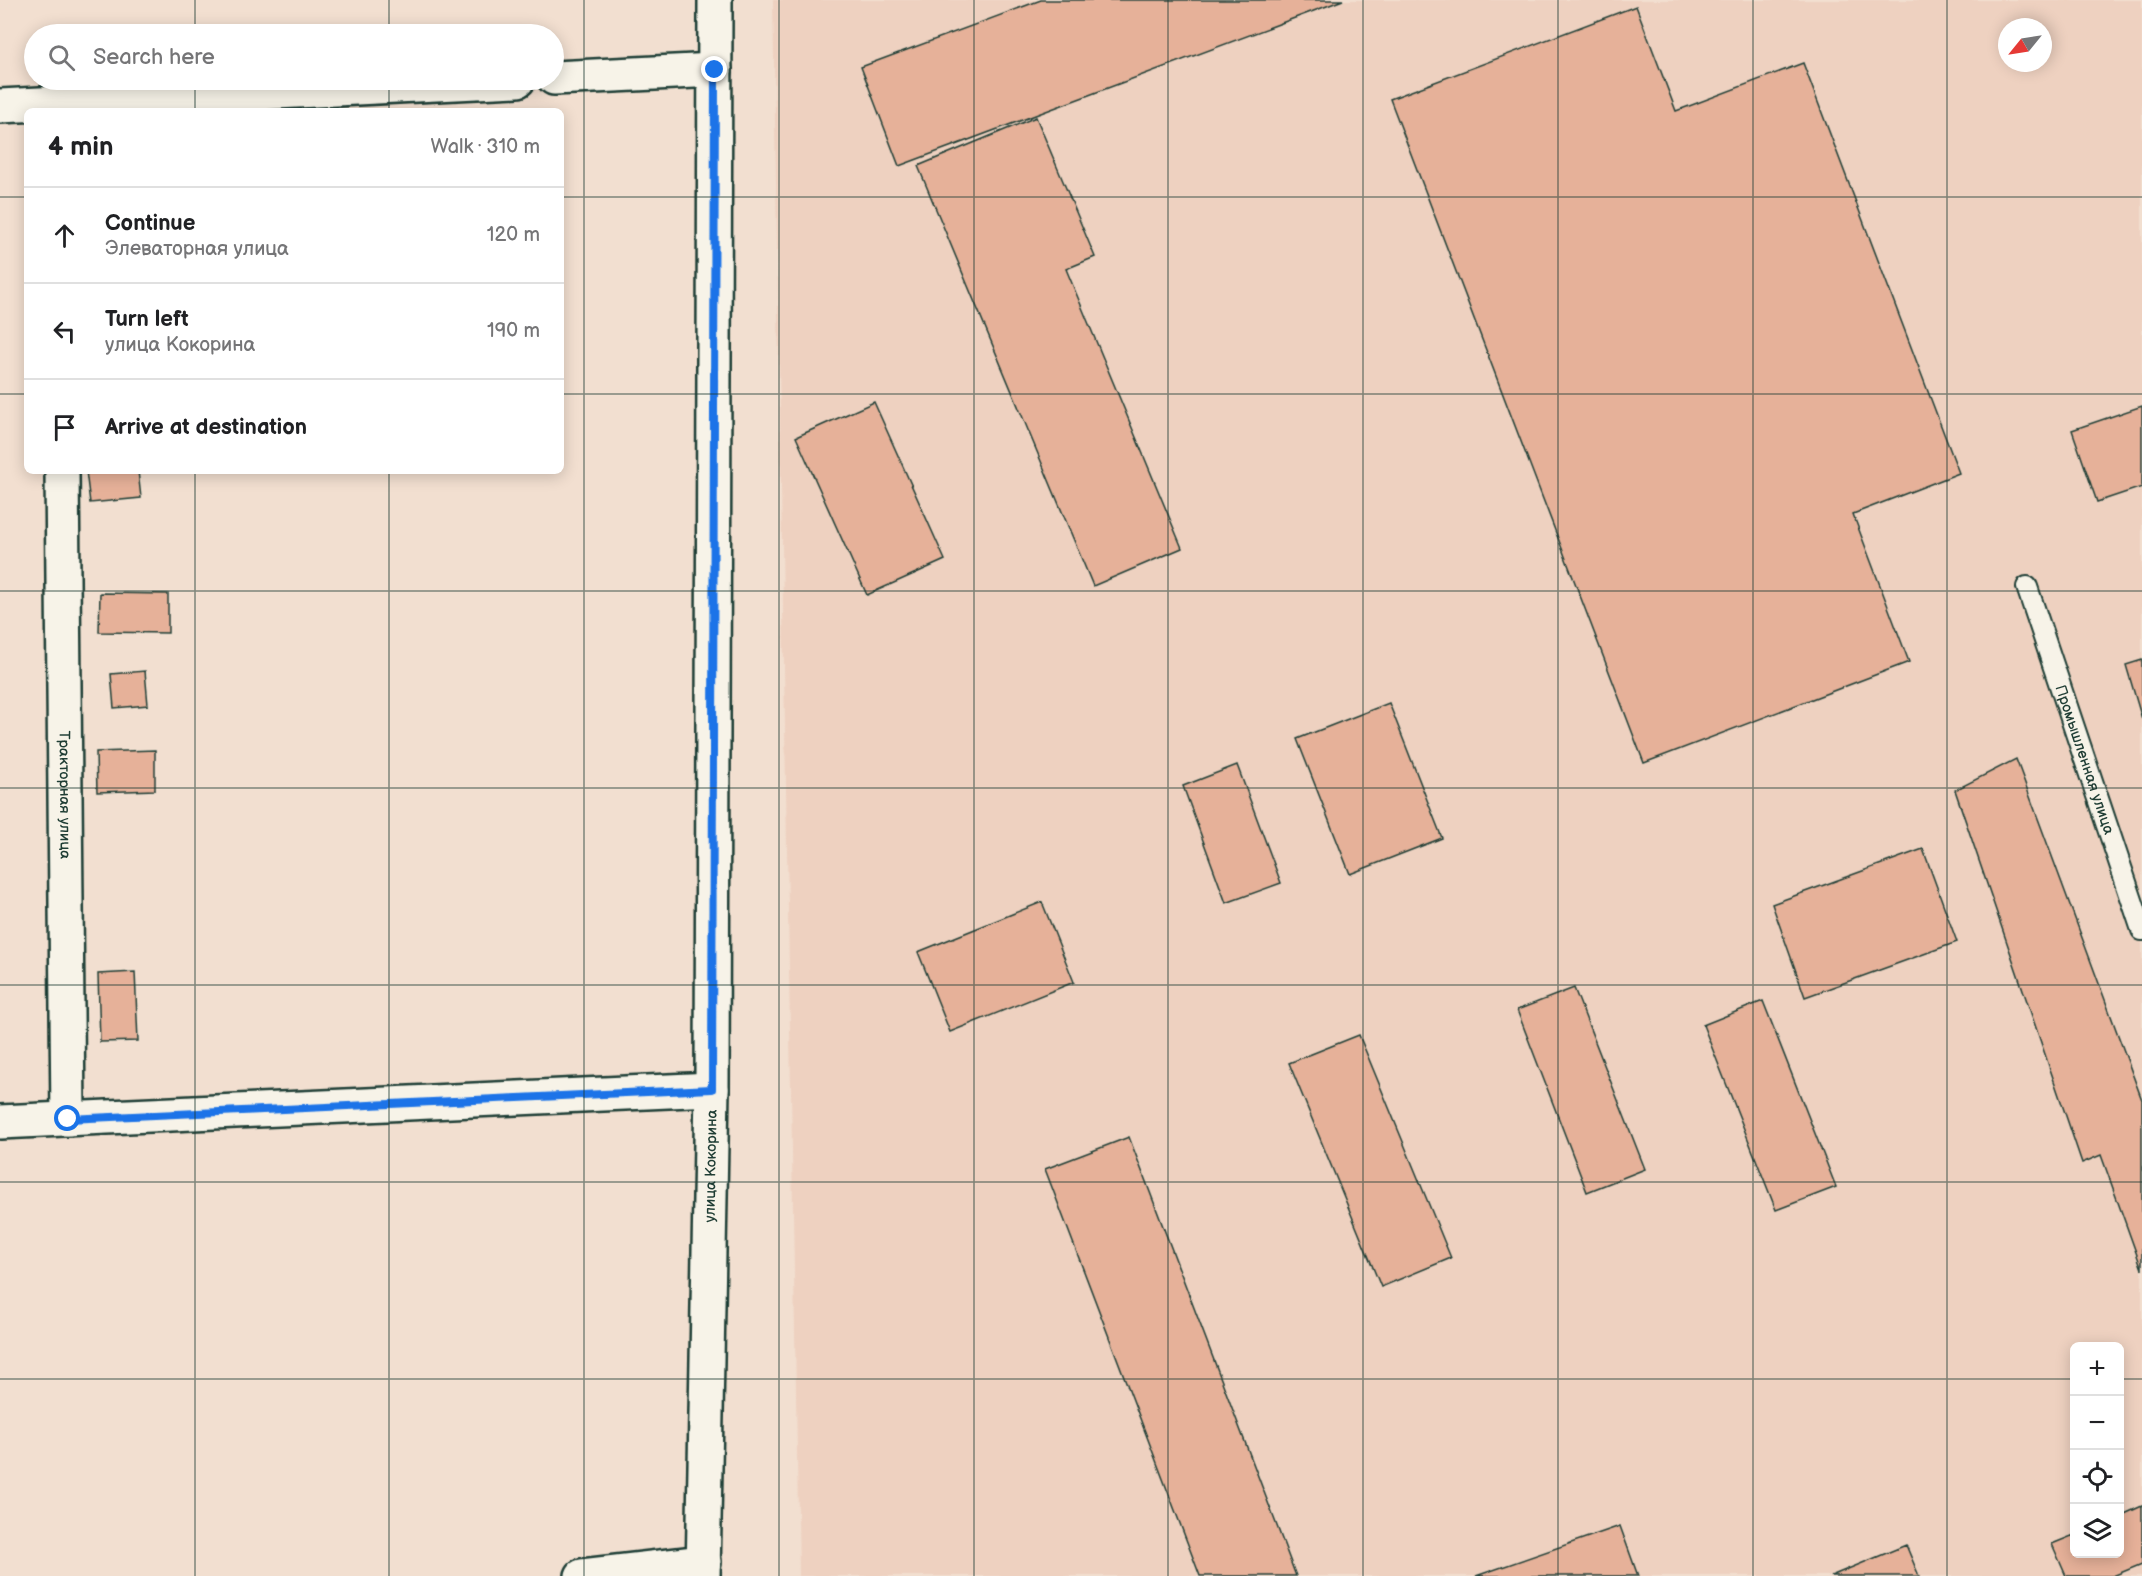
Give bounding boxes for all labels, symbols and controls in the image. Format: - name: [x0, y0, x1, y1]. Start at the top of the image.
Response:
- north arrow: [1998, 18, 2052, 72]
- search box: [24, 24, 564, 90]
- icon: search: [45, 41, 78, 74]
- text: Search here: [93, 44, 215, 71]
- route end: [701, 56, 727, 82]
- text: 4 min: [48, 132, 113, 163]
- text: Walk · 310 m: [431, 135, 540, 159]
- text: Continue: [105, 210, 195, 237]
- icon: ahead: [48, 219, 81, 252]
- text: 120 m: [487, 223, 540, 247]
- text: Элеваторная улица: [105, 237, 289, 261]
- text: Turn left: [105, 306, 189, 333]
- icon: left: [48, 315, 81, 348]
- text: 190 m: [487, 319, 540, 343]
- text: улица Кокорина: [105, 333, 255, 357]
- icon: arrive: [48, 411, 81, 444]
- text: Arrive at destination: [105, 414, 307, 441]
- street label: Промышленная улица: [2051, 682, 2119, 837]
- street label: Тракторная улица: [55, 731, 75, 859]
- route start: [54, 1105, 80, 1131]
- street label: улица Кокорина: [700, 1109, 721, 1223]
- map controls: [2070, 1342, 2124, 1558]
- button: +: [2070, 1342, 2124, 1396]
- button: −: [2070, 1396, 2124, 1450]
- button: locate: [2070, 1450, 2124, 1504]
- button: layers: [2070, 1504, 2124, 1558]

